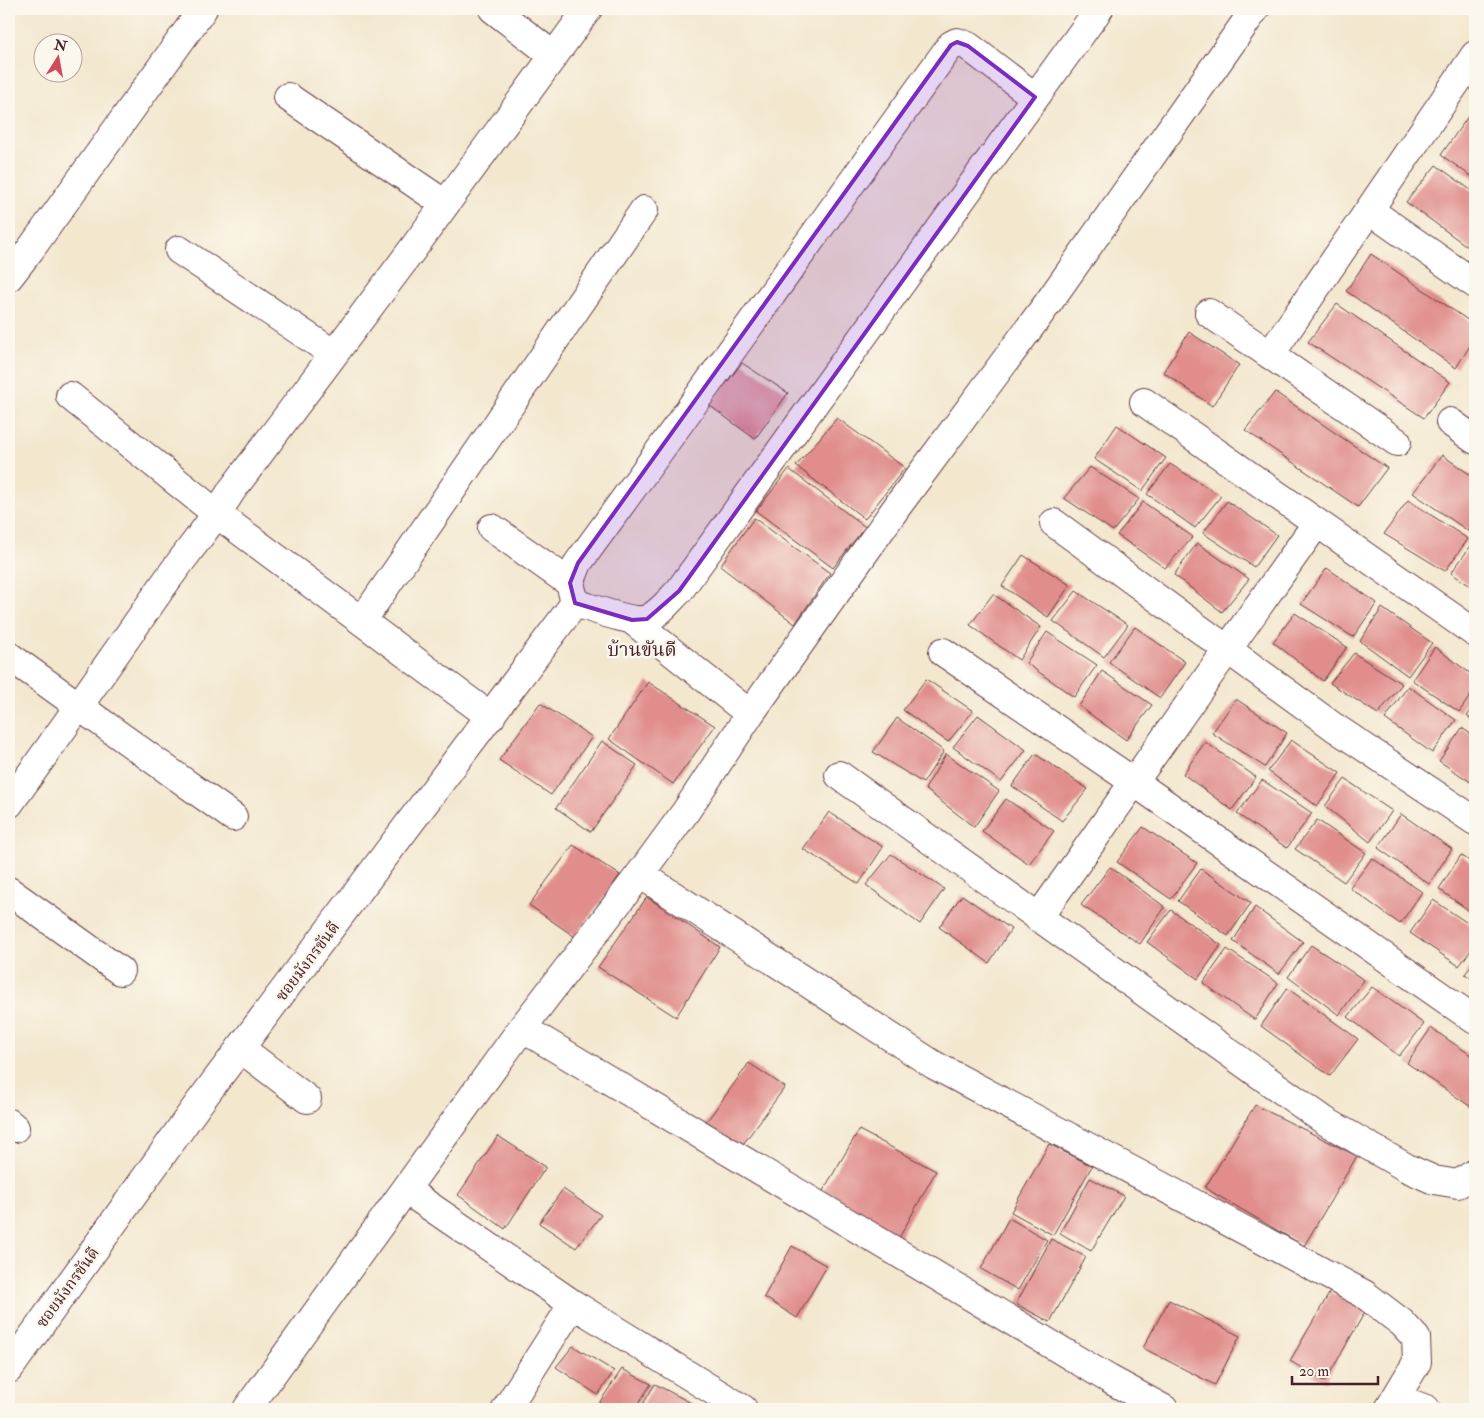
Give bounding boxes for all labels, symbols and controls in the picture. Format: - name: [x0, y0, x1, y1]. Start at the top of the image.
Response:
- north arrow: [32, 32, 82, 82]
- text: N: [52, 36, 69, 55]
- district label: บ้านขันดี: [607, 638, 677, 662]
- street label: ซอยมังกรขันดี: [271, 918, 344, 1005]
- street label: ซอยมังกรขันดี: [32, 1243, 104, 1332]
- scale bar: [1292, 1353, 1378, 1385]
- text: 20 m: [1299, 1362, 1329, 1381]

